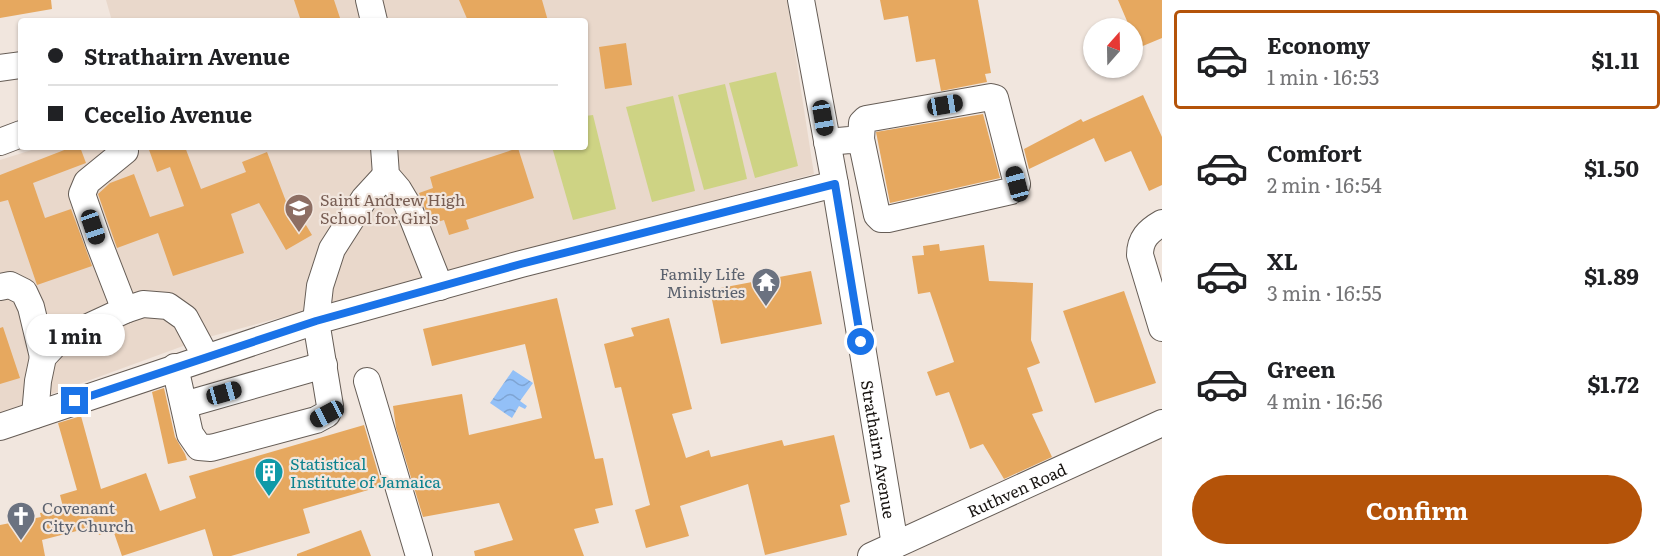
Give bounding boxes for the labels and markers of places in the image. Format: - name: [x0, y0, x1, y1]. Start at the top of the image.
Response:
- place label: Saint Andrew High School for Girls: [320, 187, 466, 229]
- school or university icon: Saint Andrew High School for Girls: [283, 192, 315, 234]
- place label: Family Life Ministries: [659, 261, 745, 303]
- temple icon: Family Life Ministries: [750, 266, 782, 308]
- place label: Statistical Institute of Jamaica: [290, 451, 441, 493]
- building icon: Statistical Institute of Jamaica: [253, 456, 285, 498]
- place label: Covenant City Church: [42, 495, 134, 537]
- church icon: Covenant City Church: [5, 500, 37, 542]

